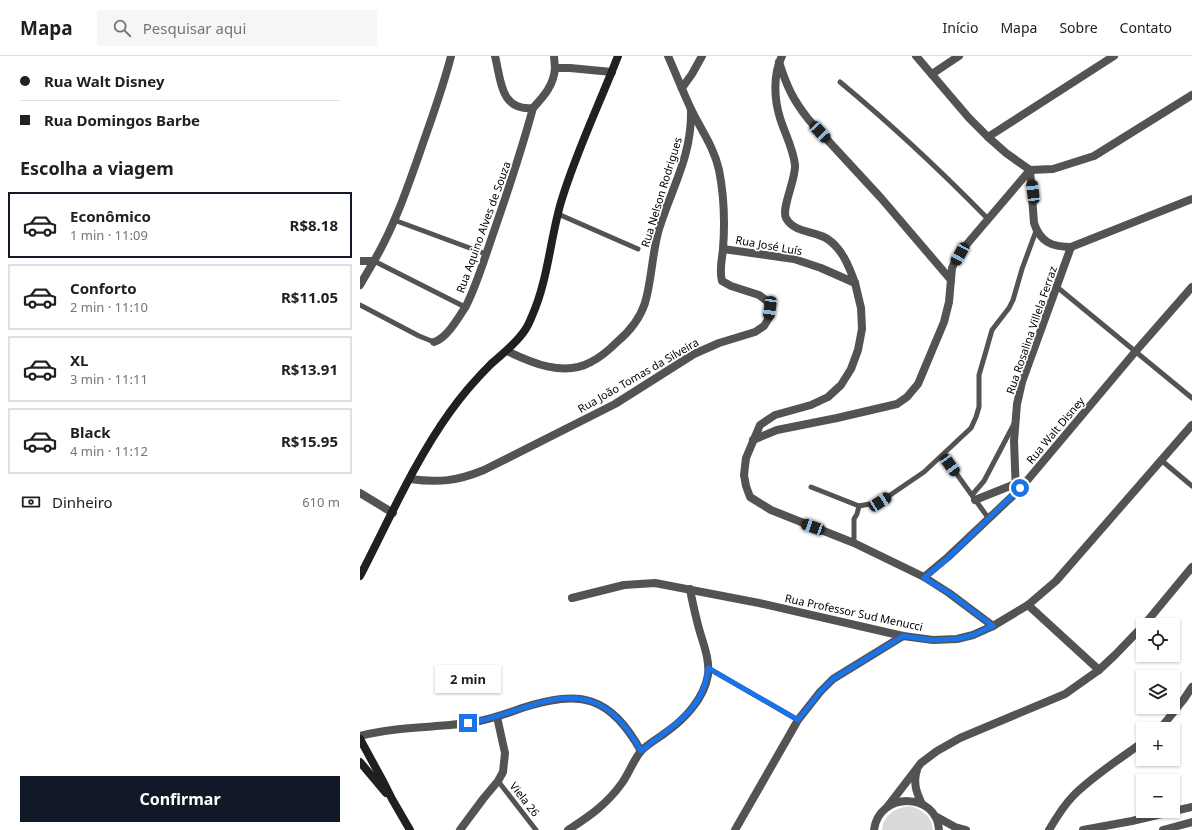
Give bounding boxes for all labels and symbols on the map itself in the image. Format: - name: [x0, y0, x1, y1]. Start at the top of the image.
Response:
- car: [807, 119, 833, 145]
- street label: Rua Nelson Rodrigues: [637, 135, 685, 249]
- street label: Rua Aquino Alves de Souza: [452, 159, 514, 295]
- car: [1026, 179, 1040, 205]
- street label: Rua José Luís: [735, 232, 803, 258]
- car: [949, 241, 971, 267]
- street label: Rua Rosalina Villela Ferraz: [1002, 264, 1060, 396]
- car: [762, 295, 778, 321]
- street label: Rua João Tomas da Silveira: [575, 334, 701, 416]
- street label: Rua Walt Disney: [1023, 393, 1088, 467]
- car: [938, 452, 962, 478]
- route start: [1011, 479, 1029, 497]
- car: [867, 490, 893, 514]
- car: [800, 517, 826, 537]
- street label: Rua Professor Sud Menucci: [784, 590, 924, 634]
- callout: 2 min: [435, 665, 501, 693]
- route end: [459, 714, 477, 732]
- street label: Viela 26: [507, 779, 543, 819]

